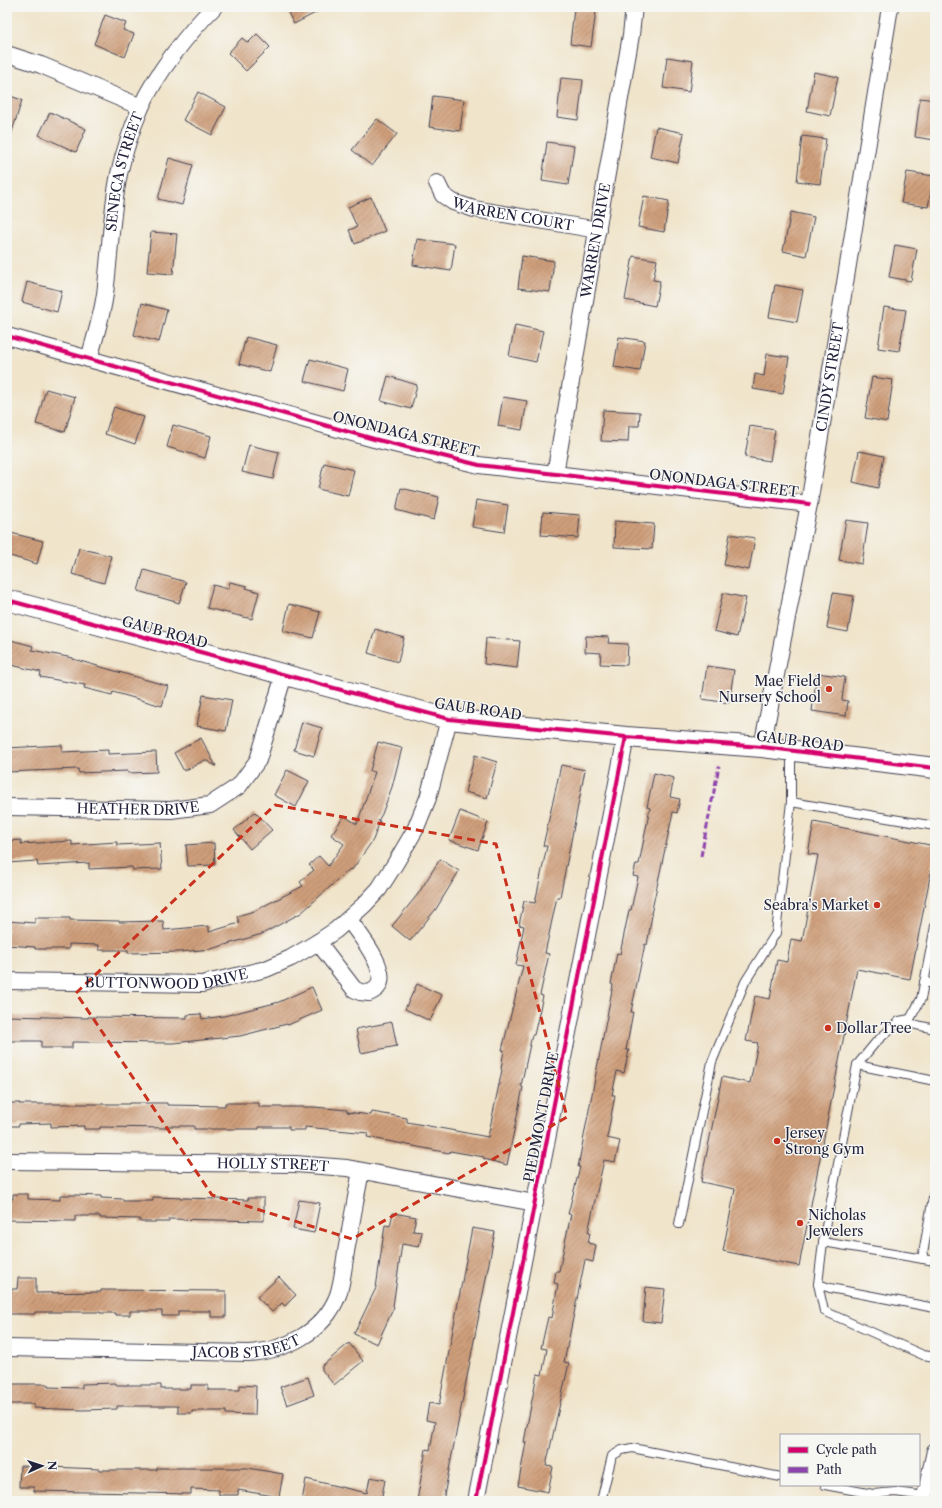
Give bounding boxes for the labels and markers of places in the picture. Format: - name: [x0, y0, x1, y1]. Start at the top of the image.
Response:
- place label: Mae Field Nursery School: [718, 672, 821, 706]
- marker: Mae Field Nursery School: [824, 684, 834, 694]
- place label: Seabra's Market: [764, 896, 869, 914]
- marker: Seabra's Market: [872, 900, 882, 910]
- place label: Dollar Tree: [836, 1019, 912, 1037]
- marker: Dollar Tree: [823, 1023, 833, 1033]
- place label: Jersey Strong Gym: [783, 1124, 865, 1158]
- marker: Jersey Strong Gym: [772, 1136, 782, 1146]
- place label: Nicholas Jewelers: [806, 1206, 866, 1240]
- marker: Nicholas Jewelers: [795, 1218, 805, 1228]

